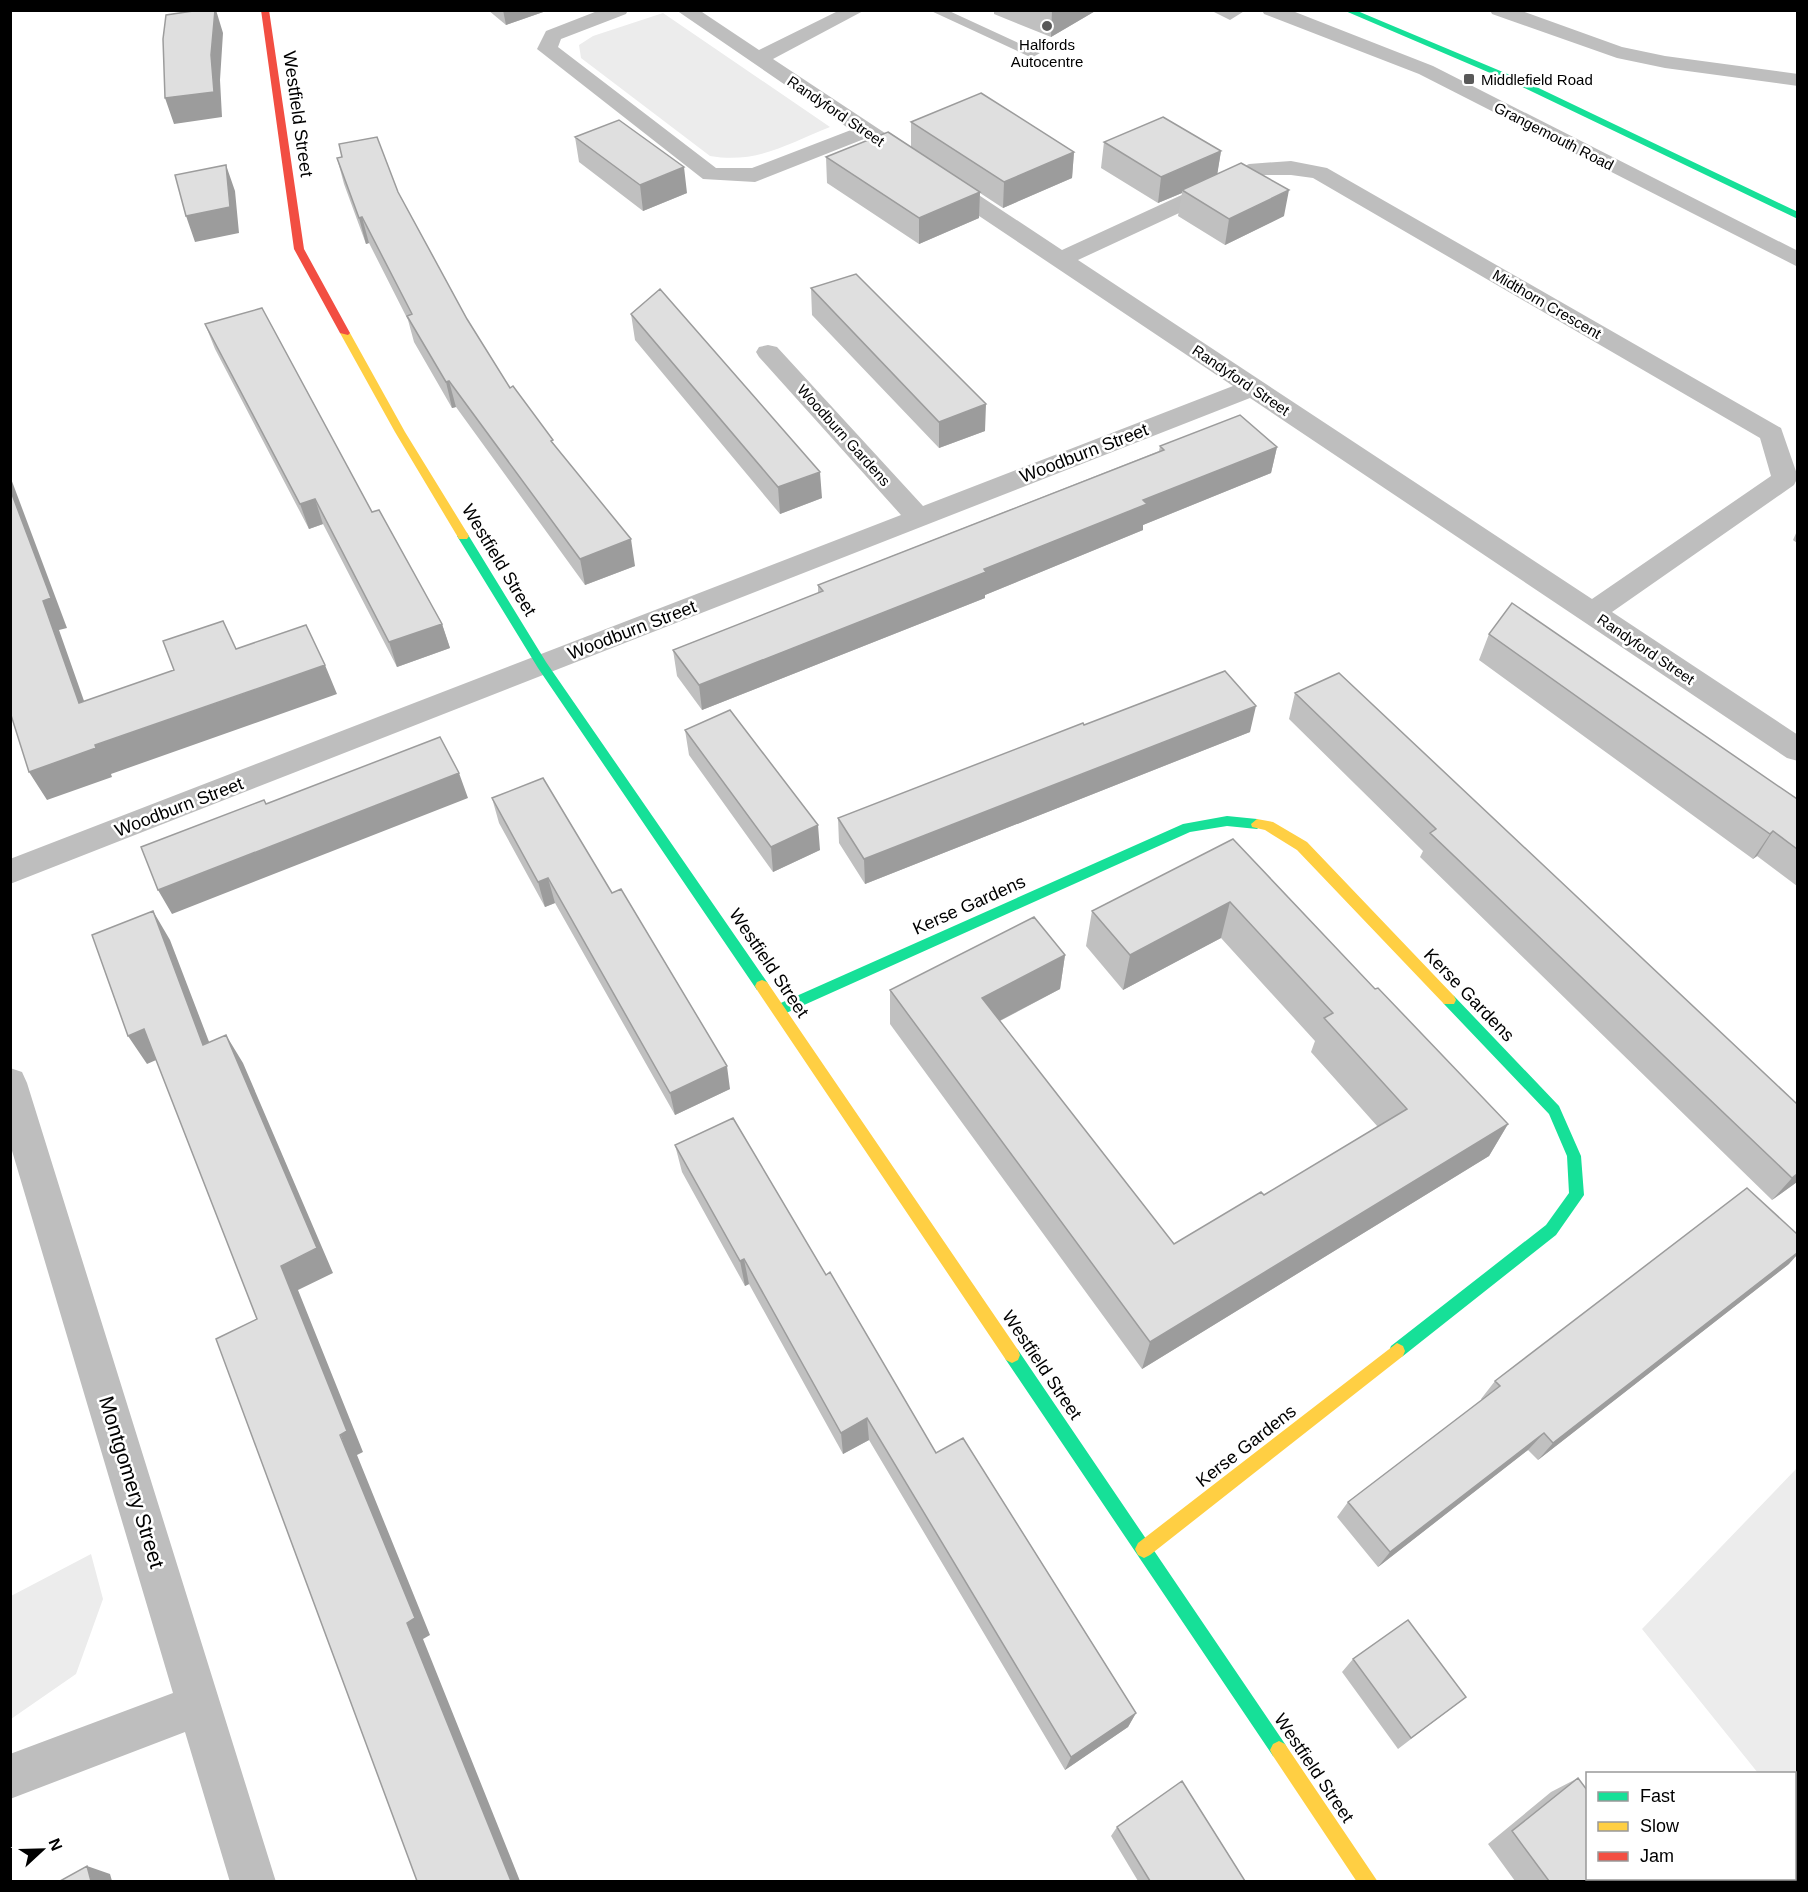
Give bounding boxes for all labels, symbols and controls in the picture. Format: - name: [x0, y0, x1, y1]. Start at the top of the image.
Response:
- marker: Halfords Autocentre: [1040, 19, 1054, 33]
- place label: Halfords Autocentre: [1011, 36, 1083, 70]
- street label: Westfield Street: [279, 50, 317, 178]
- place label: Middlefield Road: [1481, 71, 1593, 88]
- street label: Randyford Street: [784, 72, 888, 150]
- marker: Middlefield Road: [1462, 72, 1476, 86]
- street label: Grangemouth Road: [1491, 99, 1617, 173]
- street label: Midthorn Crescent: [1490, 266, 1605, 342]
- street label: Randyford Street: [1189, 341, 1293, 419]
- street label: Woodburn Gardens: [794, 381, 894, 489]
- street label: Woodburn Street: [1017, 419, 1151, 487]
- street label: Westfield Street: [458, 501, 540, 619]
- street label: Woodburn Street: [565, 596, 699, 664]
- street label: Randyford Street: [1594, 610, 1698, 688]
- street label: Woodburn Street: [112, 773, 246, 841]
- street label: Kerse Gardens: [910, 871, 1028, 939]
- street label: Westfield Street: [725, 905, 813, 1021]
- street label: Kerse Gardens: [1420, 945, 1518, 1045]
- street label: Westfield Street: [998, 1307, 1086, 1423]
- street label: Montgomery Street: [95, 1393, 169, 1571]
- street label: Kerse Gardens: [1192, 1401, 1300, 1491]
- street label: Westfield Street: [1270, 1710, 1358, 1826]
- legend: [1586, 1772, 1796, 1880]
- text: Fast: [1640, 1786, 1675, 1806]
- text: Slow: [1640, 1816, 1680, 1836]
- north arrow: [12, 1820, 72, 1880]
- text: N: [45, 1836, 65, 1853]
- text: Jam: [1640, 1846, 1674, 1866]

